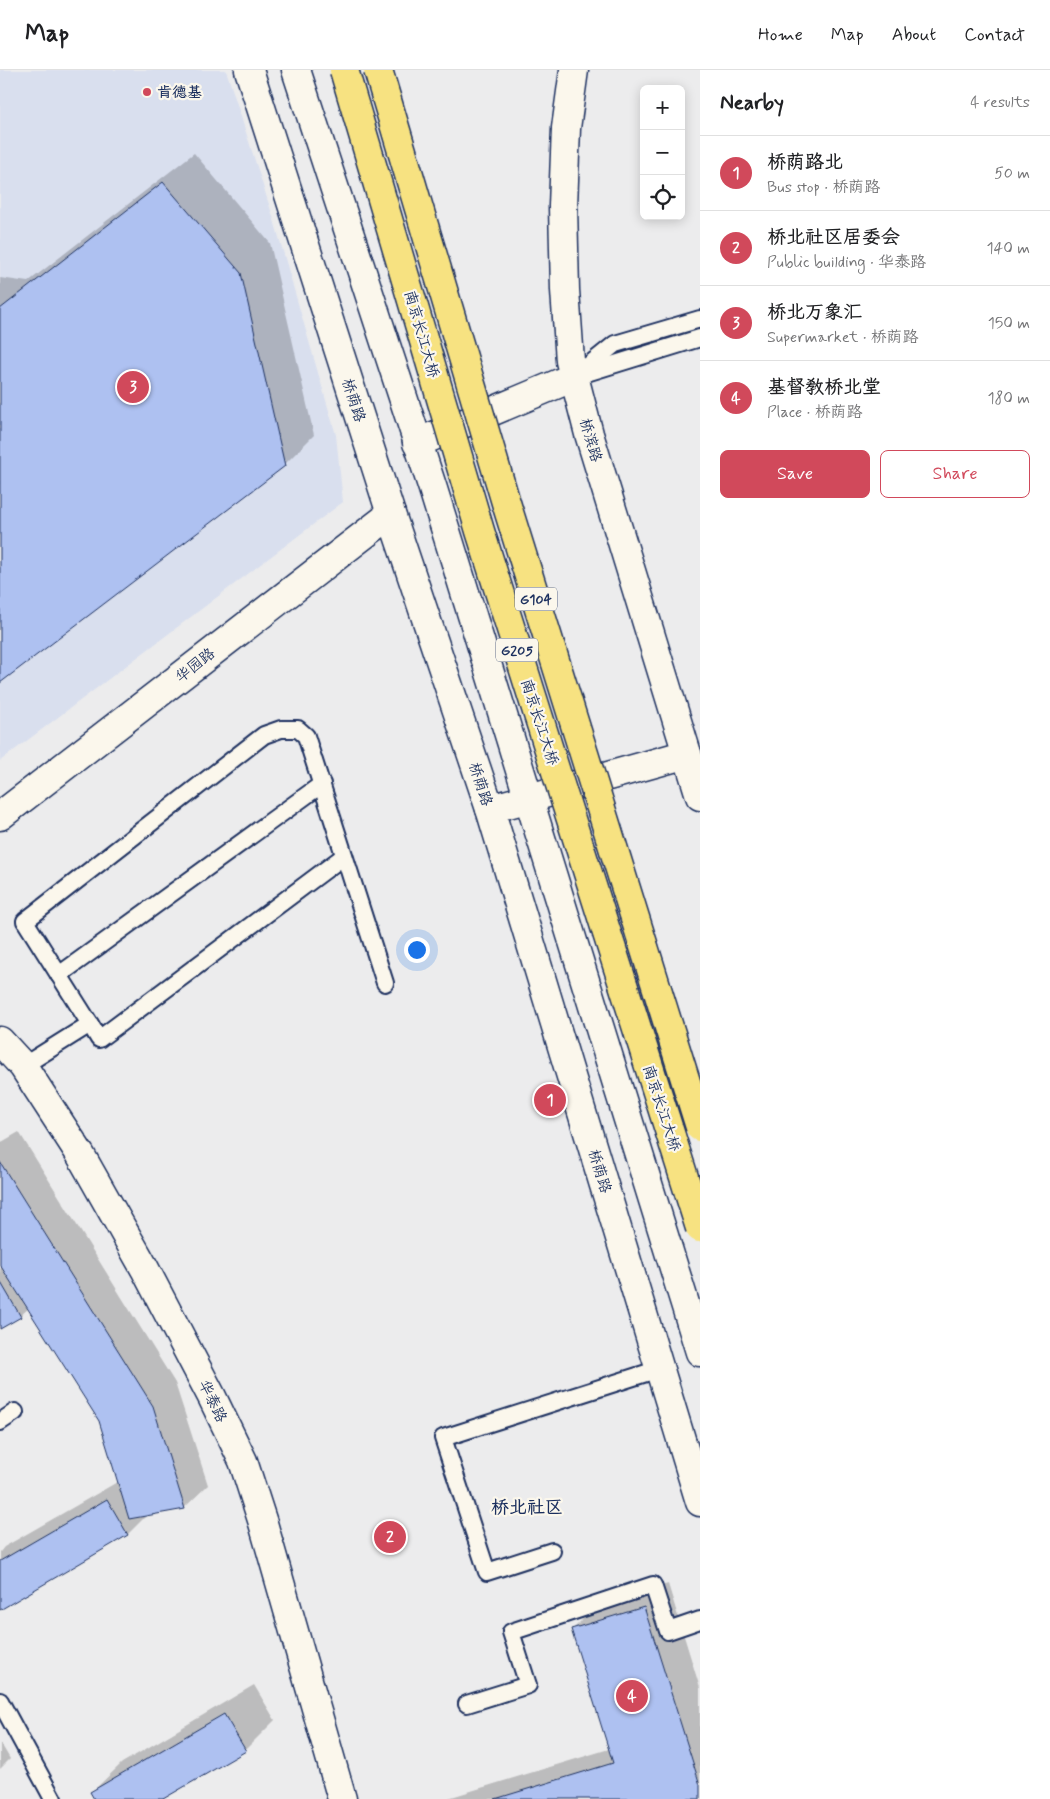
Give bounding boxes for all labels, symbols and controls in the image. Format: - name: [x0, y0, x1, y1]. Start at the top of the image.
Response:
- text: Map: [25, 19, 69, 50]
- text: Home: [758, 23, 803, 47]
- text: Map: [831, 23, 864, 47]
- text: About: [892, 23, 936, 47]
- text: Contact: [964, 23, 1025, 47]
- place label: 肯德基: [157, 83, 202, 103]
- map controls: [640, 85, 685, 220]
- button: +: [640, 85, 685, 130]
- marker: 肯德基: [141, 86, 153, 98]
- text: Nearby: [720, 89, 784, 117]
- text: 4 results: [970, 92, 1030, 113]
- button: −: [640, 130, 685, 175]
- text: 桥荫路北: [767, 150, 843, 175]
- text: 1: [732, 163, 740, 184]
- text: 50 m: [994, 163, 1030, 184]
- button: locate: [640, 175, 685, 220]
- text: Bus stop · 桥荫路: [767, 177, 880, 198]
- text: 桥北社区居委会: [767, 225, 900, 250]
- text: 2: [732, 238, 740, 259]
- text: 140 m: [986, 238, 1030, 259]
- text: Public building · 华泰路: [767, 252, 926, 273]
- street label: 南京长江大桥: [399, 288, 443, 380]
- text: 桥北万象汇: [767, 300, 862, 325]
- text: 3: [732, 313, 740, 334]
- text: 150 m: [988, 313, 1030, 334]
- text: Supermarket · 桥荫路: [767, 327, 919, 348]
- pin: 3: [117, 368, 149, 406]
- text: 基督教桥北堂: [767, 375, 881, 400]
- street label: 桥荫路: [337, 376, 370, 425]
- text: 4: [731, 388, 741, 409]
- text: 180 m: [987, 388, 1030, 409]
- text: Place · 桥荫路: [767, 402, 863, 423]
- street label: 桥滨路: [574, 416, 606, 465]
- button: Save: [720, 450, 870, 498]
- button: Share: [880, 450, 1030, 498]
- road number: G104: [515, 588, 557, 610]
- road number: G205: [496, 638, 538, 662]
- street label: 华园路: [172, 644, 220, 688]
- street label: 南京长江大桥: [516, 676, 562, 768]
- street label: 桥荫路: [464, 760, 497, 809]
- your location: [404, 937, 430, 963]
- street label: 南京长江大桥: [638, 1062, 684, 1154]
- pin: 1: [534, 1081, 566, 1119]
- street label: 桥荫路: [583, 1147, 615, 1196]
- street label: 华泰路: [193, 1377, 231, 1426]
- district label: 桥北社区: [491, 1496, 563, 1520]
- pin: 2: [374, 1518, 406, 1556]
- pin: 4: [616, 1677, 648, 1715]

